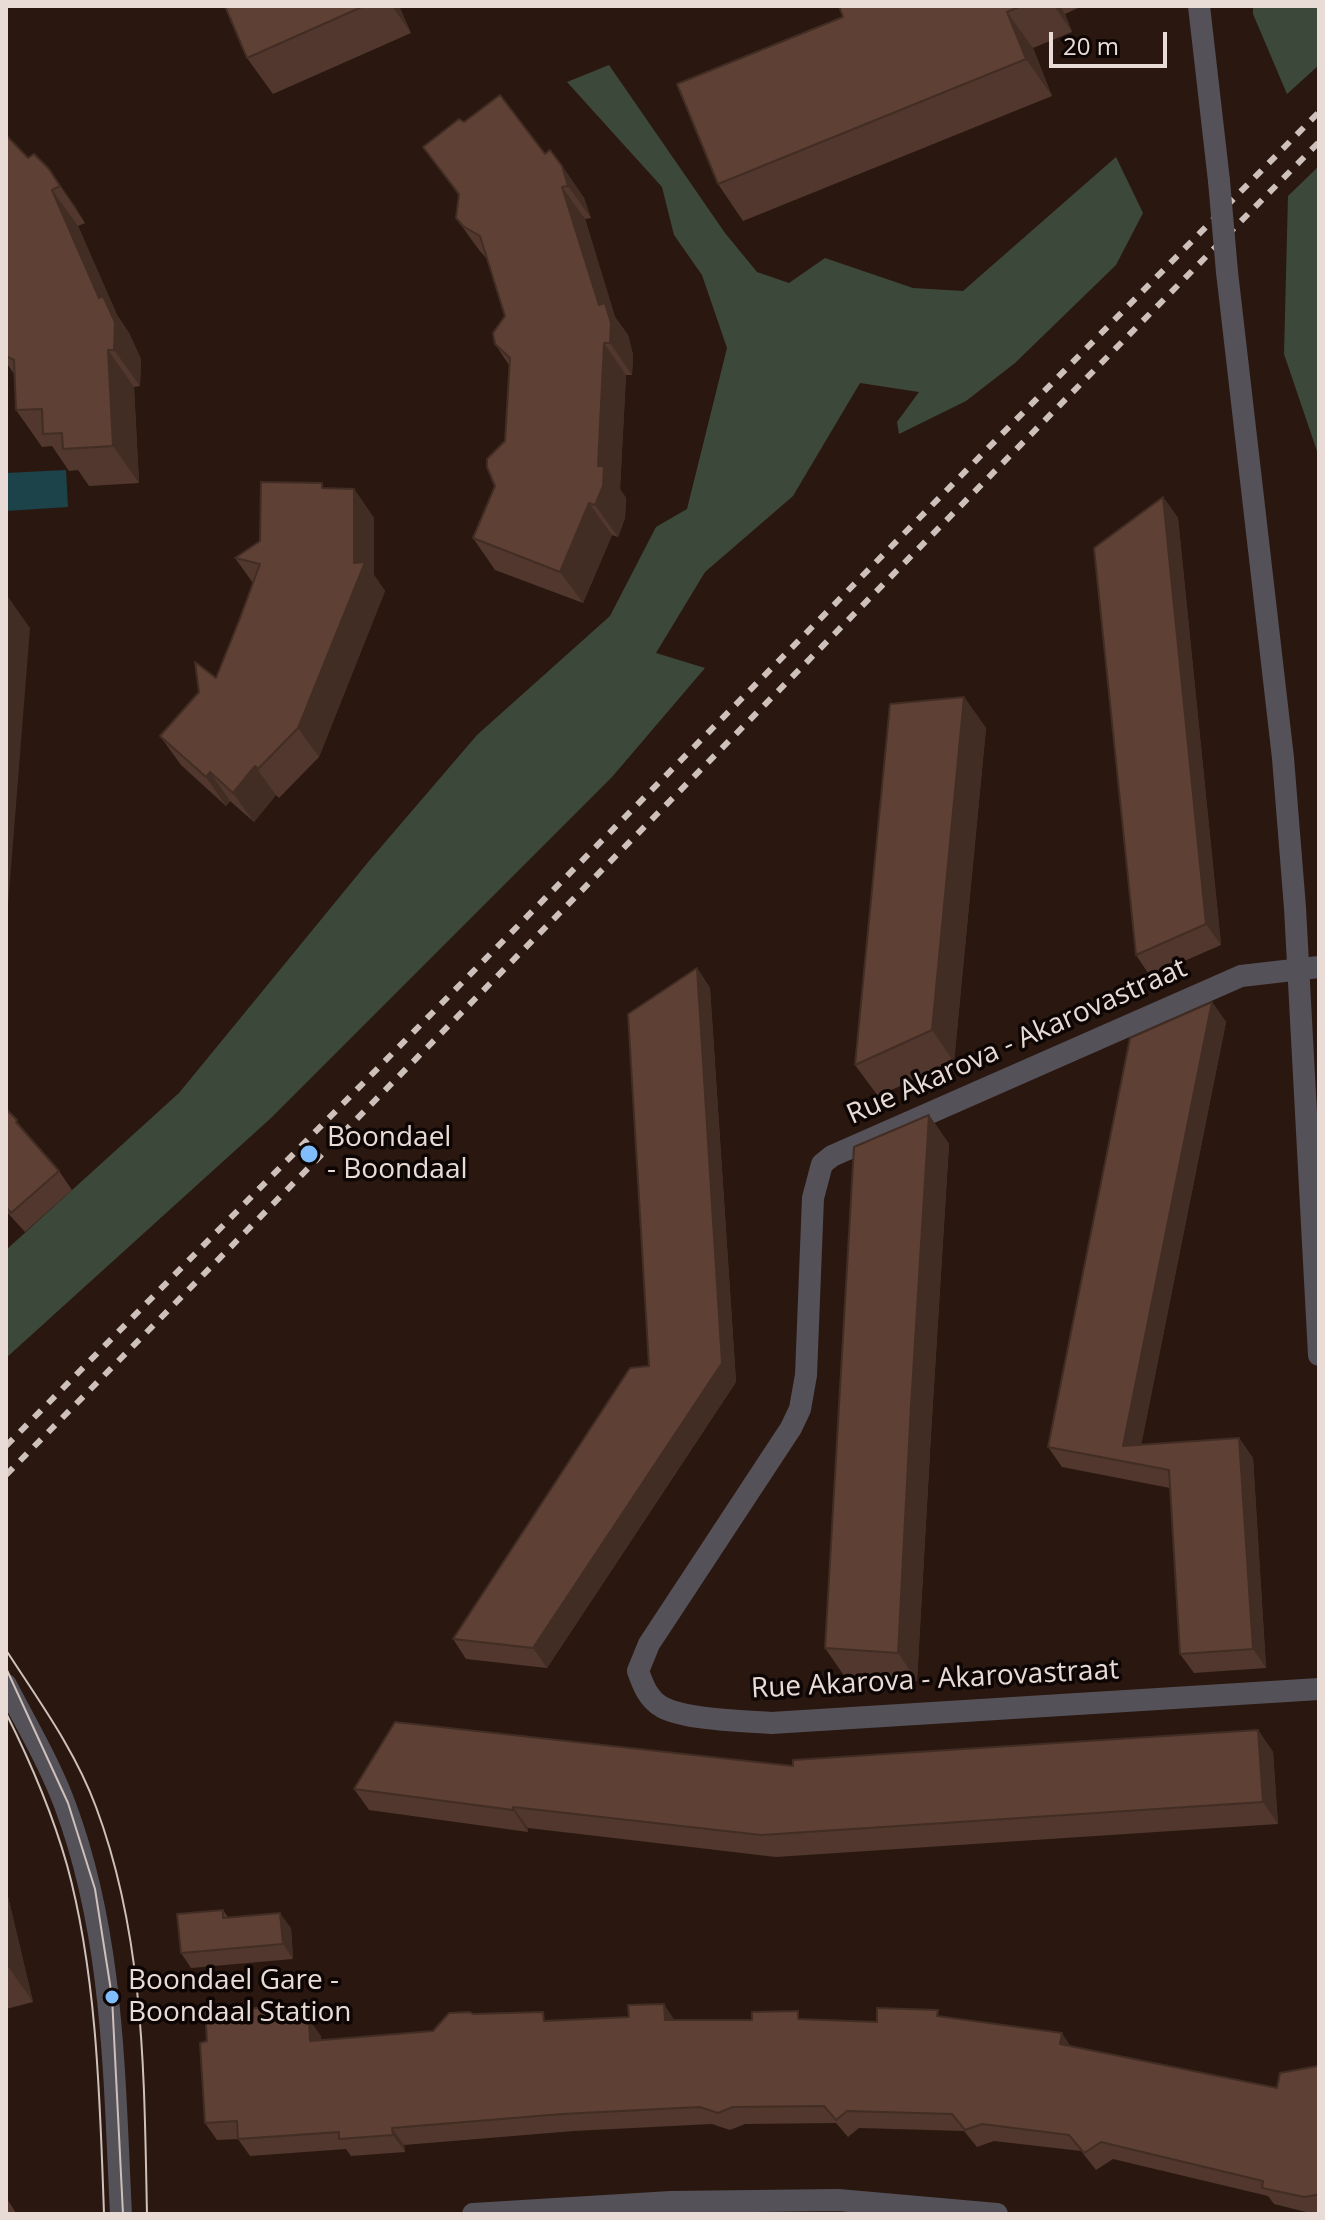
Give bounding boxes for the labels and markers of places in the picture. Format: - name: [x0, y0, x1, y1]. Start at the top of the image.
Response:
- place label: Boondael - Boondaal: [327, 1121, 468, 1187]
- marker: Boondael - Boondaal: [298, 1143, 320, 1165]
- place label: Boondael Gare - Boondaal Station: [128, 1964, 351, 2030]
- marker: Boondael Gare - Boondaal Station: [103, 1988, 121, 2006]

